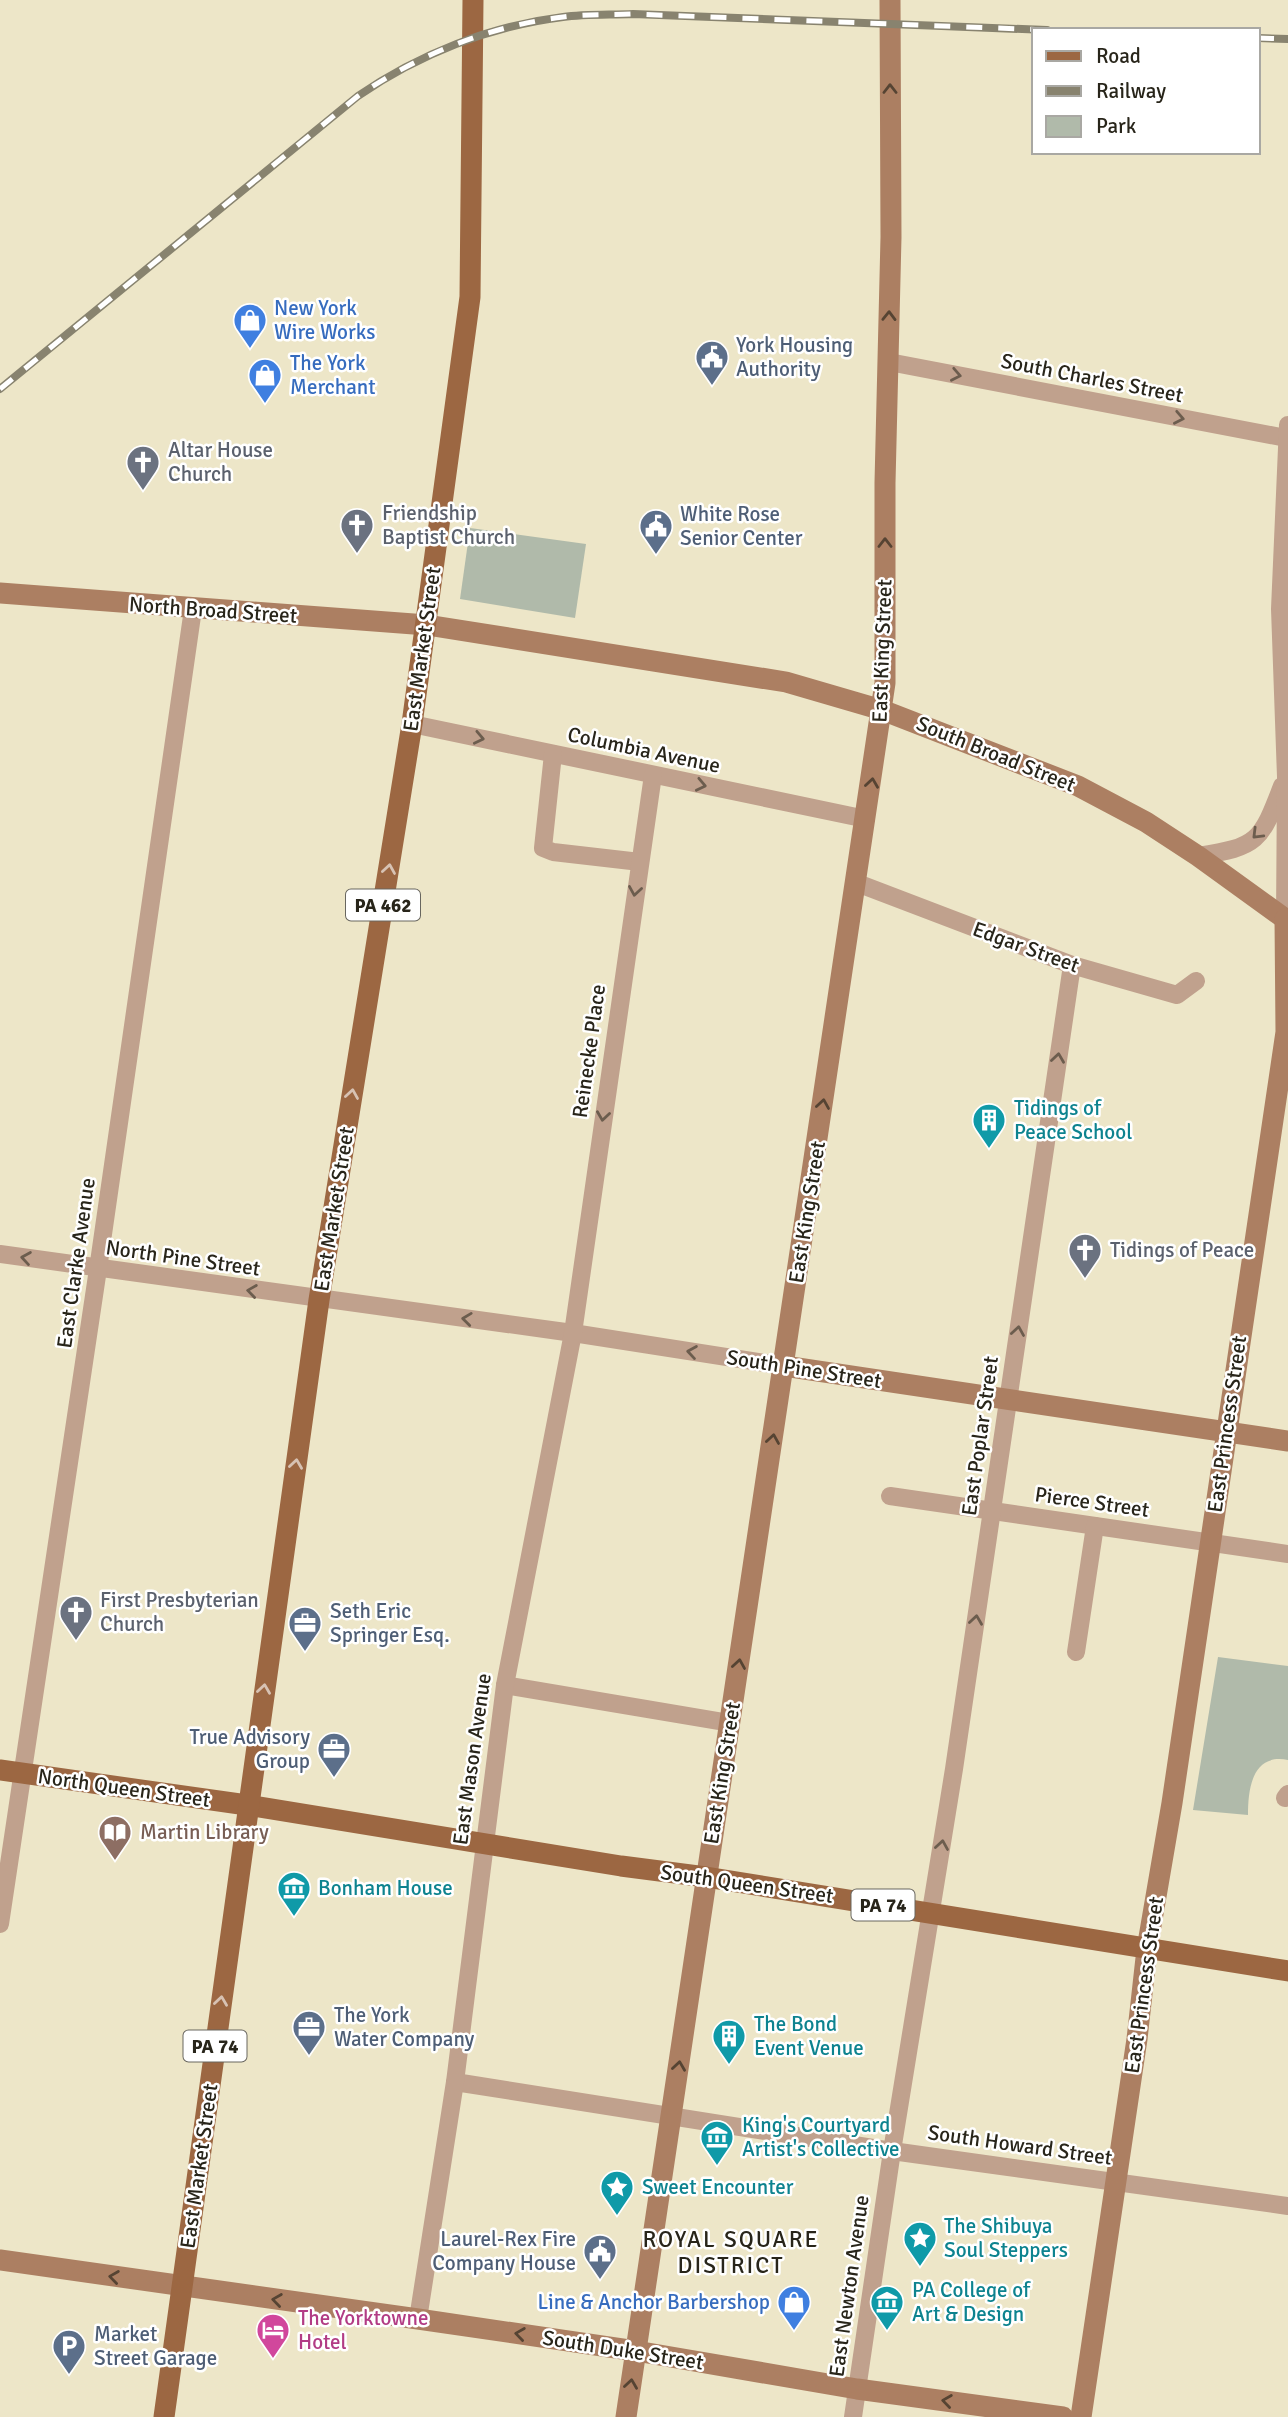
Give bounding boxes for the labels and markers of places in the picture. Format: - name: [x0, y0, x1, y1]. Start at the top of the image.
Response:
- place label: New York Wire Works: [274, 295, 375, 345]
- shop icon: New York Wire Works: [231, 301, 269, 350]
- place label: York Housing Authority: [736, 332, 853, 382]
- public building icon: York Housing Authority: [693, 338, 731, 387]
- place label: The York Merchant: [290, 350, 376, 400]
- shop icon: The York Merchant: [246, 356, 284, 405]
- place label: Altar House Church: [168, 437, 273, 487]
- church icon: Altar House Church: [124, 443, 162, 492]
- place label: Friendship Baptist Church: [382, 500, 515, 550]
- place label: White Rose Senior Center: [680, 501, 803, 551]
- church icon: Friendship Baptist Church: [338, 506, 376, 555]
- public building icon: White Rose Senior Center: [637, 507, 675, 556]
- place label: Tidings of Peace School: [1014, 1095, 1132, 1145]
- building icon: Tidings of Peace School: [970, 1101, 1008, 1150]
- church icon: Tidings of Peace: [1066, 1231, 1104, 1280]
- place label: Tidings of Peace: [1110, 1237, 1254, 1263]
- place label: First Presbyterian Church: [100, 1587, 259, 1637]
- church icon: First Presbyterian Church: [57, 1593, 95, 1642]
- place label: Seth Eric Springer Esq.: [330, 1598, 450, 1648]
- office icon: Seth Eric Springer Esq.: [286, 1604, 324, 1653]
- place label: True Advisory Group: [189, 1724, 310, 1774]
- office icon: True Advisory Group: [315, 1730, 353, 1779]
- library icon: Martin Library: [96, 1813, 134, 1862]
- place label: Martin Library: [140, 1819, 269, 1845]
- museum icon: Bonham House: [275, 1869, 313, 1918]
- place label: Bonham House: [318, 1875, 453, 1901]
- place label: The York Water Company: [334, 2002, 475, 2052]
- office icon: The York Water Company: [290, 2008, 328, 2057]
- place label: The Bond Event Venue: [754, 2011, 864, 2061]
- building icon: The Bond Event Venue: [710, 2017, 748, 2066]
- place label: King's Courtyard Artist's Collective: [742, 2112, 899, 2162]
- museum icon: King's Courtyard Artist's Collective: [698, 2118, 736, 2167]
- place icon: Sweet Encounter: [598, 2168, 636, 2217]
- place label: Sweet Encounter: [642, 2174, 794, 2200]
- place label: The Shibuya Soul Steppers: [944, 2213, 1068, 2263]
- place icon: The Shibuya Soul Steppers: [901, 2219, 939, 2268]
- place label: Laurel-Rex Fire Company House: [432, 2226, 576, 2276]
- public building icon: Laurel-Rex Fire Company House: [581, 2232, 619, 2281]
- place label: PA College of Art & Design: [912, 2277, 1031, 2327]
- shop icon: Line & Anchor Barbershop: [775, 2283, 813, 2332]
- museum icon: PA College of Art & Design: [868, 2283, 906, 2332]
- place label: Line & Anchor Barbershop: [537, 2289, 770, 2315]
- place label: The Yorktowne Hotel: [298, 2305, 428, 2355]
- hotel icon: The Yorktowne Hotel: [254, 2311, 292, 2360]
- place label: Market Street Garage: [94, 2321, 217, 2371]
- parking icon: Market Street Garage: [50, 2327, 88, 2376]

